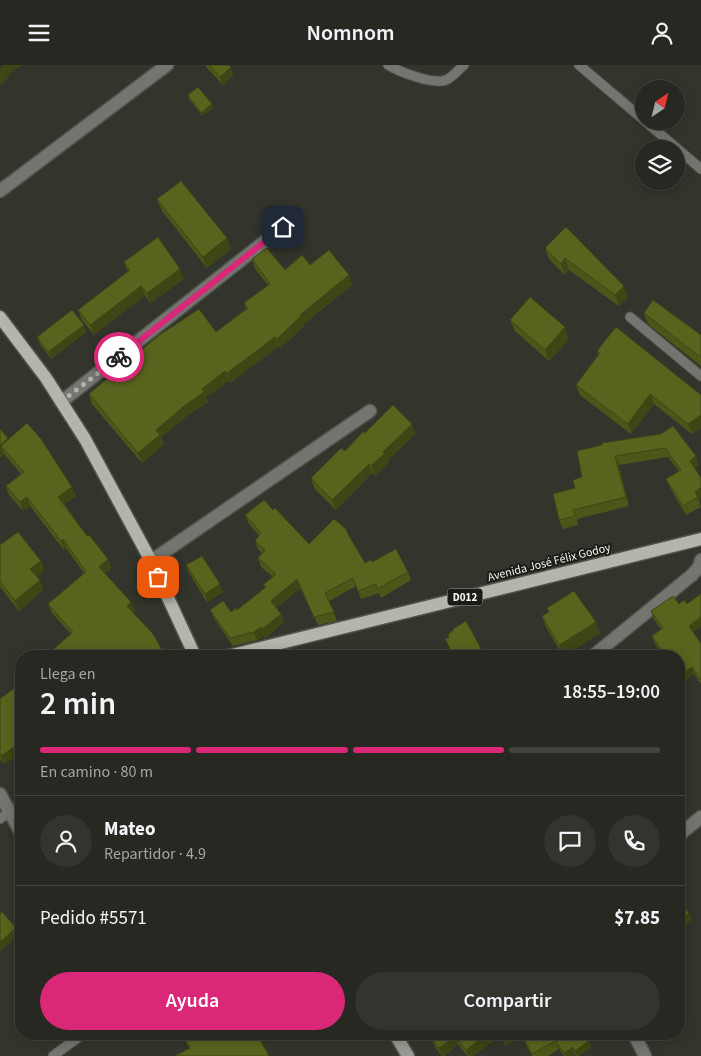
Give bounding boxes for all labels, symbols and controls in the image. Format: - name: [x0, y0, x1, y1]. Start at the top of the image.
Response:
- text: Nomnom: [306, 17, 395, 49]
- icon: menu: [25, 19, 53, 47]
- icon: person: [648, 19, 676, 47]
- north arrow: [635, 80, 685, 130]
- map controls: [635, 80, 685, 190]
- button: layers: [635, 140, 685, 190]
- pin: [262, 206, 304, 248]
- icon: home: [269, 213, 297, 241]
- courier: [94, 332, 144, 382]
- icon: bike: [105, 343, 133, 371]
- street label: Avenida José Félix Godoy: [486, 539, 613, 586]
- pin: [137, 556, 179, 598]
- icon: bag: [144, 563, 172, 591]
- road number: D012: [448, 589, 482, 605]
- text: Llega en: [40, 663, 95, 685]
- text: 18:55–19:00: [562, 679, 660, 706]
- text: 2 min: [40, 681, 116, 727]
- text: En camino · 80 m: [40, 761, 153, 783]
- button: person: [40, 815, 92, 867]
- button: chat: [544, 815, 596, 867]
- button: phone: [608, 815, 660, 867]
- text: Mateo: [104, 816, 155, 843]
- text: Repartidor · 4.9: [104, 843, 206, 865]
- text: Pedido #5571: [40, 905, 147, 932]
- text: $7.85: [614, 905, 660, 932]
- button: Ayuda: [40, 972, 345, 1030]
- button: Compartir: [355, 972, 660, 1030]

